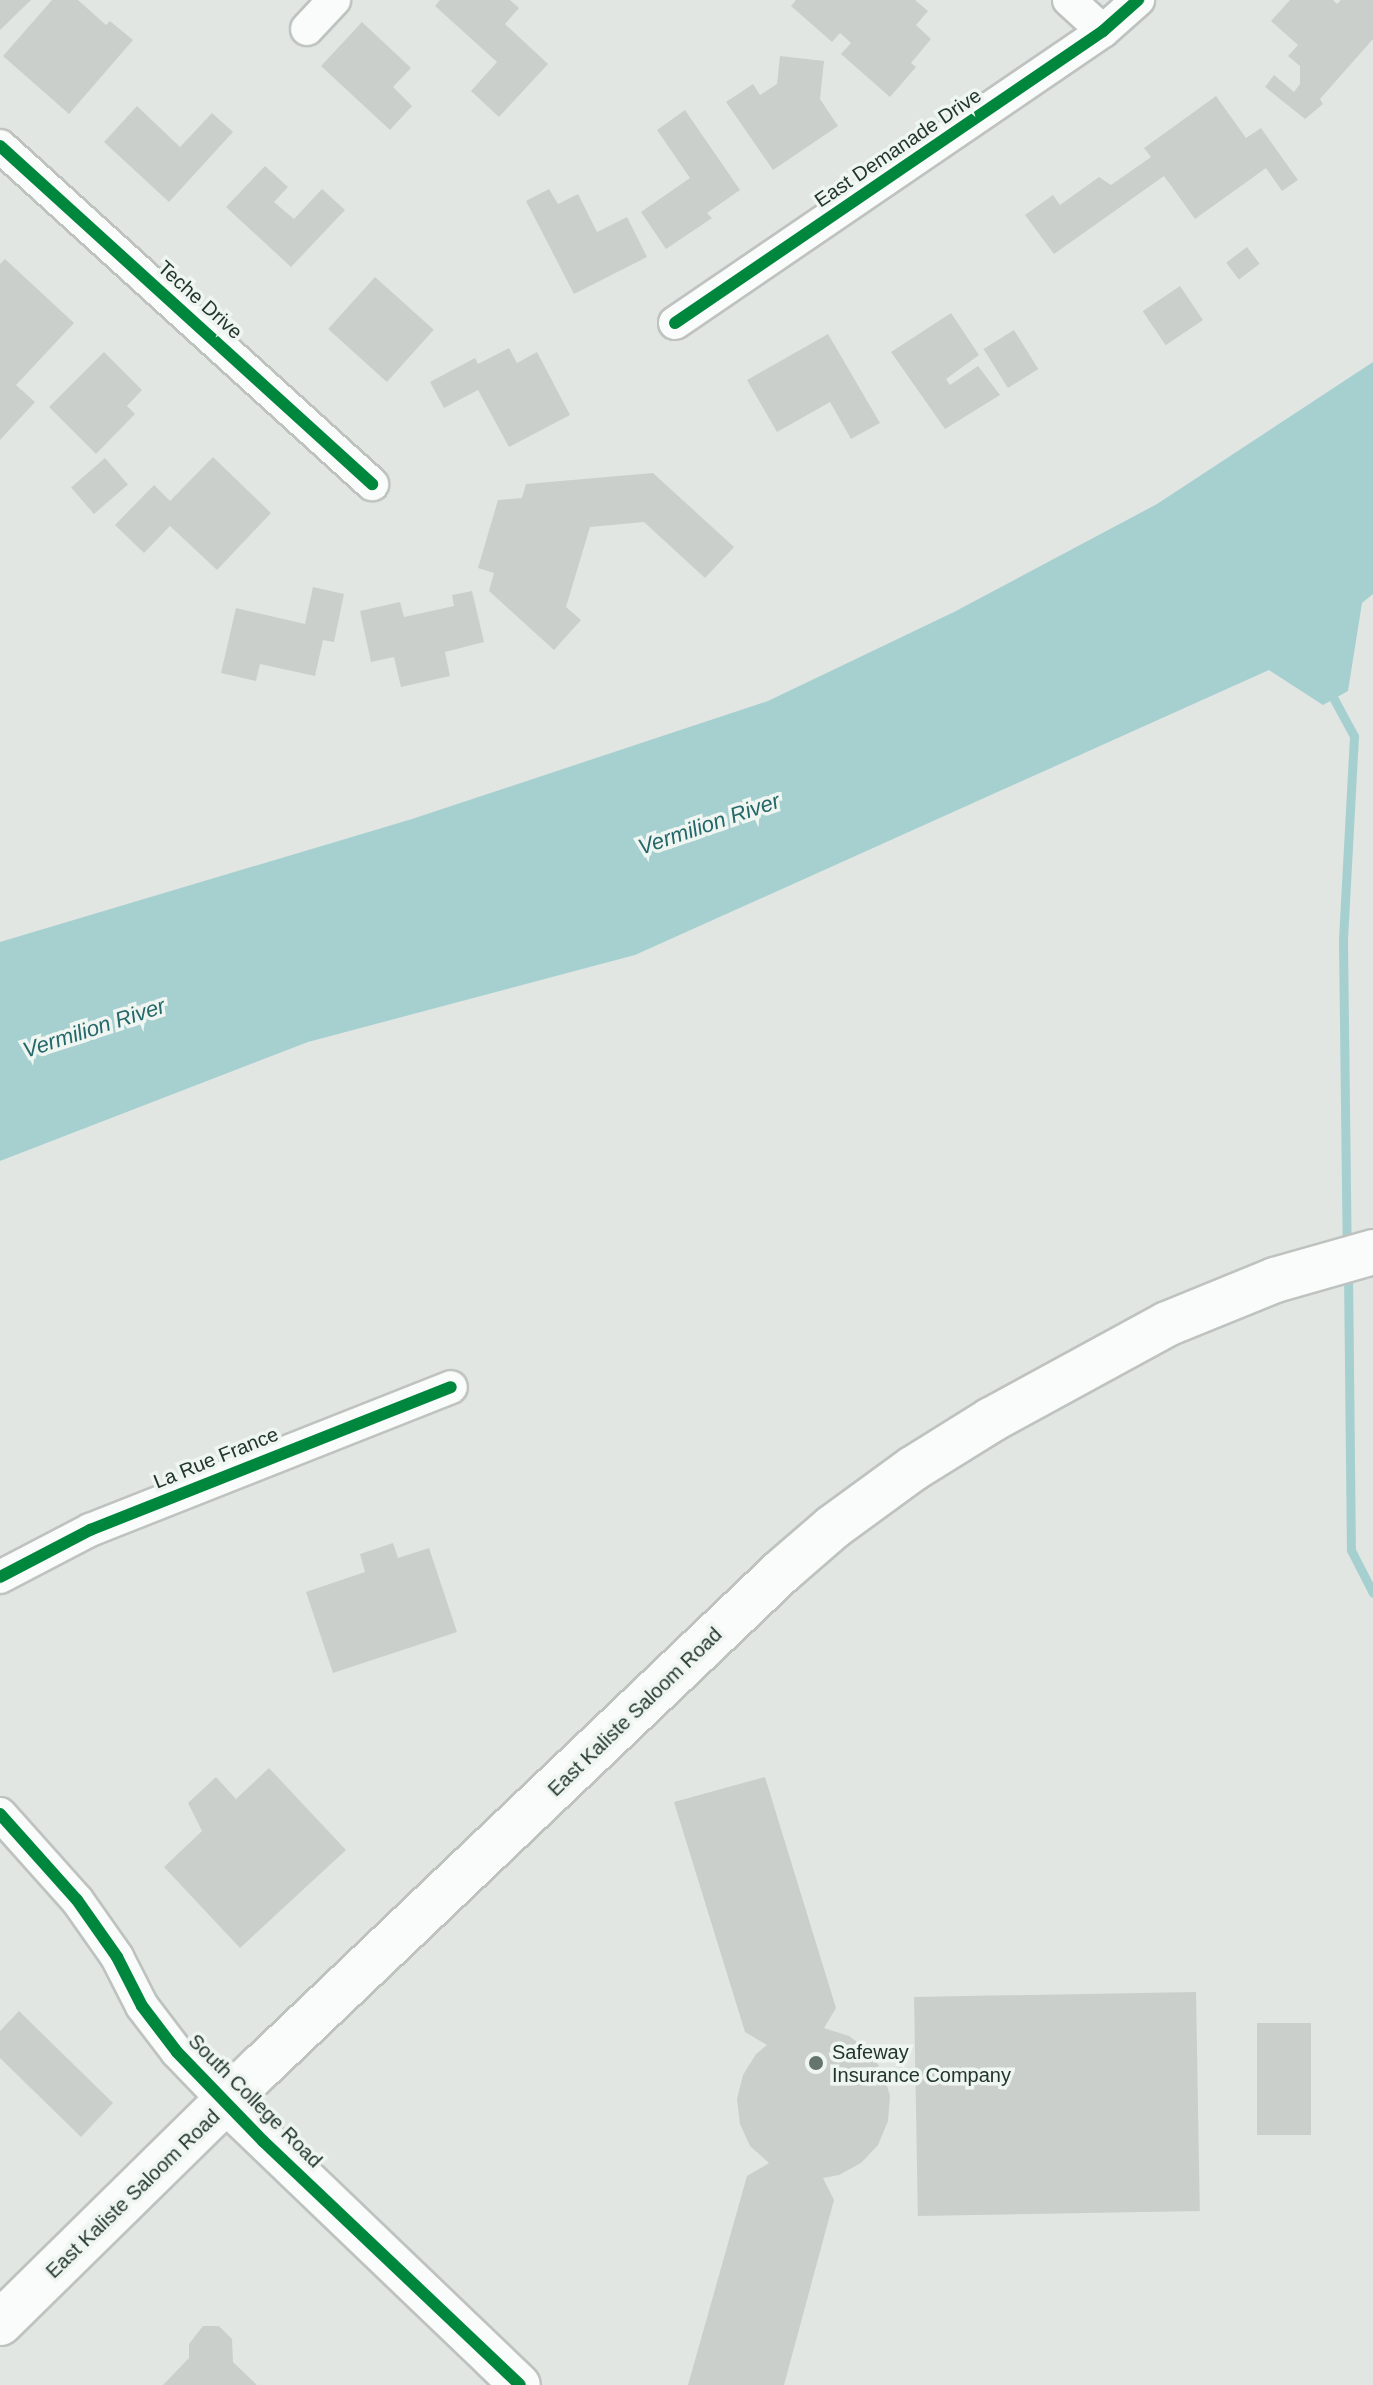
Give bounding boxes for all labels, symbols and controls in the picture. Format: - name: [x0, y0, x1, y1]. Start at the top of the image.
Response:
- street label: East Demanade Drive: [810, 83, 986, 213]
- street label: Teche Drive: [153, 256, 247, 344]
- water label: Vermilion River: [635, 787, 783, 861]
- water label: Vermilion River: [19, 993, 169, 1063]
- street label: La Rue France: [150, 1422, 282, 1494]
- street label: East Kaliste Saloom Road: [543, 1623, 727, 1801]
- street label: South College Road: [183, 2029, 327, 2173]
- place label: Safeway Insurance Company: [832, 2040, 1011, 2087]
- marker: Safeway Insurance Company: [807, 2054, 825, 2072]
- street label: East Kaliste Saloom Road: [41, 2105, 225, 2283]

